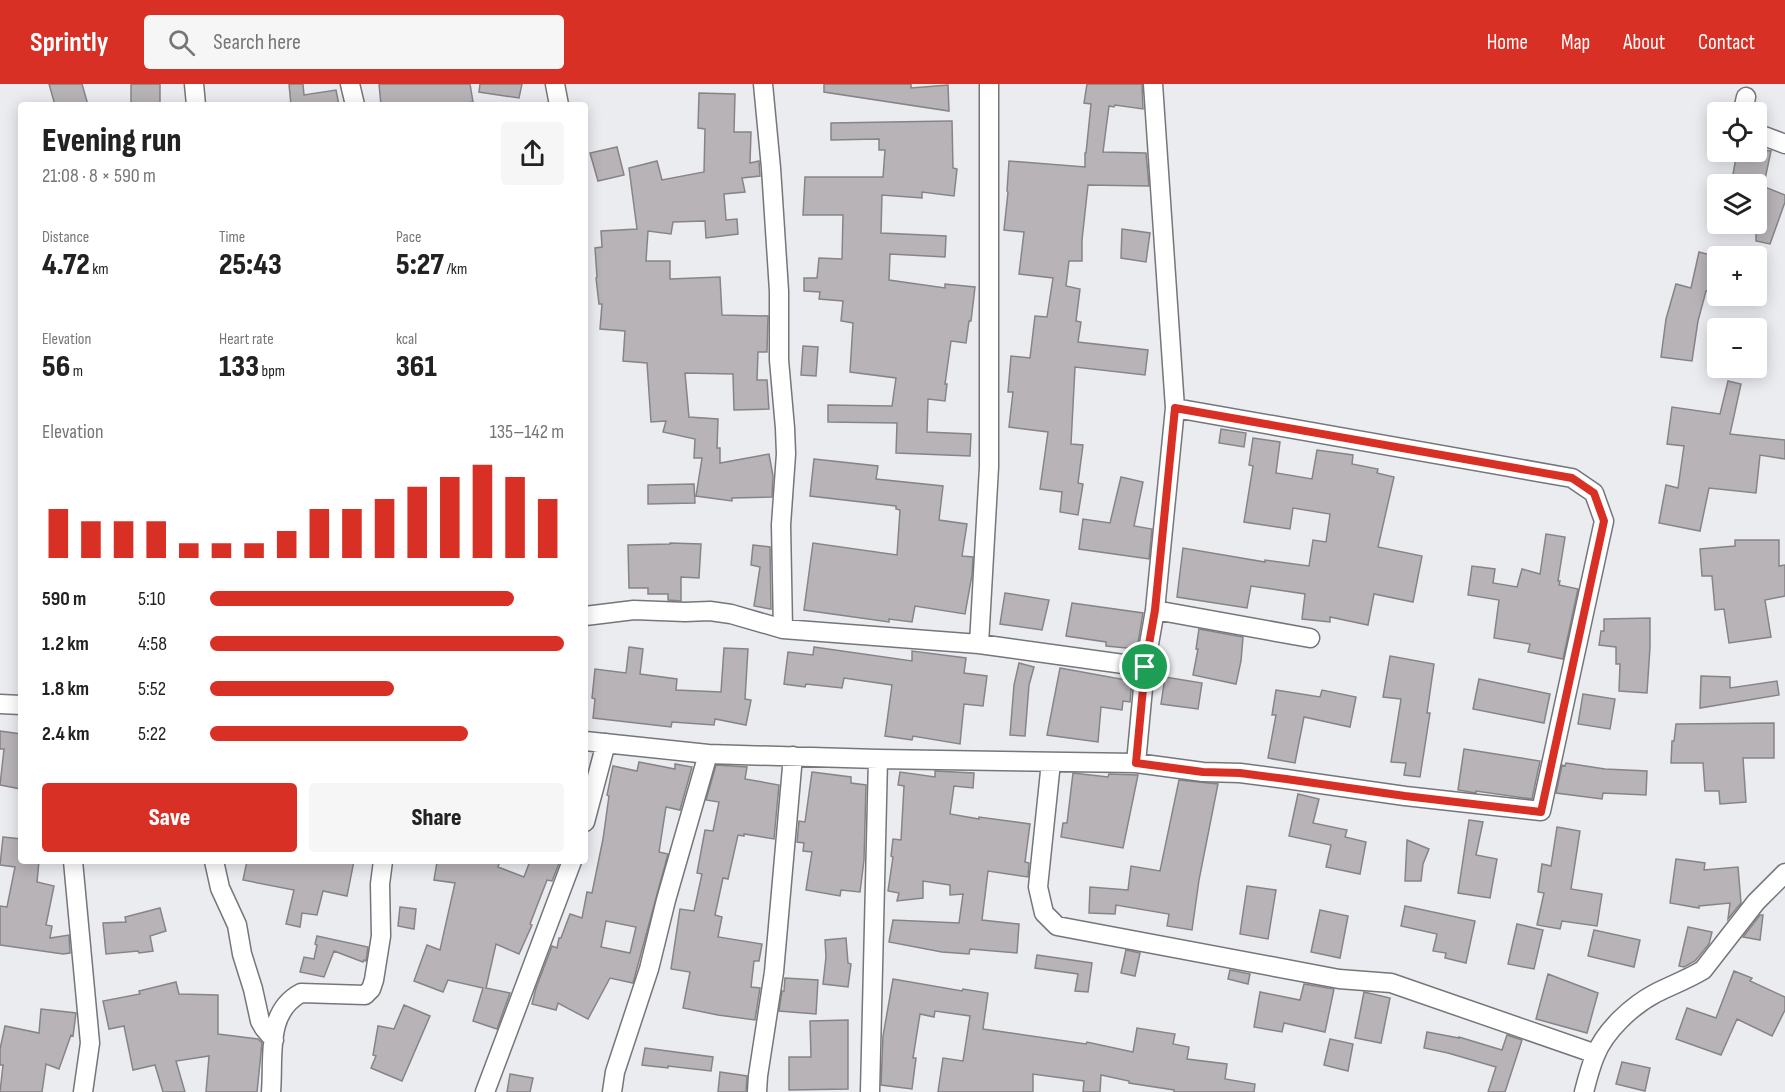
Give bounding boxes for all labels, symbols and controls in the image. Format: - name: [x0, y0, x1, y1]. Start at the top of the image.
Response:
- search box: [144, 15, 564, 69]
- text: Sprintly: [30, 26, 108, 59]
- icon: search: [165, 26, 198, 59]
- text: Search here: [213, 29, 301, 56]
- text: Home: [1487, 30, 1528, 55]
- text: Map: [1561, 30, 1590, 55]
- text: About: [1623, 30, 1665, 55]
- text: Contact: [1698, 30, 1755, 55]
- map controls: [1707, 102, 1767, 378]
- button: locate: [1707, 102, 1767, 162]
- text: Evening run: [42, 121, 182, 161]
- button: share: [501, 122, 564, 185]
- text: 21:08 · 8 × 590 m: [42, 164, 156, 188]
- button: layers: [1707, 174, 1767, 234]
- text: Distance: [42, 228, 89, 247]
- text: Time: [219, 228, 245, 247]
- text: Pace: [396, 228, 421, 247]
- button: +: [1707, 246, 1767, 306]
- text: 4.72: [42, 247, 90, 283]
- text: 25:43: [219, 247, 282, 283]
- text: 5:27: [396, 247, 444, 283]
- text: km: [90, 260, 109, 279]
- text: /km: [444, 260, 467, 279]
- button: −: [1707, 318, 1767, 378]
- text: Elevation: [42, 330, 91, 349]
- text: Heart rate: [219, 330, 274, 349]
- text: kcal: [396, 330, 417, 349]
- text: 56: [42, 349, 70, 385]
- text: 133: [219, 349, 259, 385]
- text: 361: [396, 349, 437, 385]
- text: m: [70, 362, 83, 381]
- text: bpm: [259, 362, 285, 381]
- text: Elevation: [42, 420, 104, 444]
- text: 135–142 m: [490, 420, 564, 444]
- text: 590 m: [42, 587, 86, 611]
- text: 5:10: [138, 587, 166, 611]
- text: 1.2 km: [42, 632, 89, 656]
- text: 4:58: [138, 632, 167, 656]
- pin: [1119, 641, 1170, 692]
- icon: arrive: [1128, 650, 1161, 683]
- text: 1.8 km: [42, 677, 89, 701]
- text: 5:52: [138, 677, 166, 701]
- text: 2.4 km: [42, 722, 90, 746]
- text: 5:22: [138, 722, 166, 746]
- button: Save: [42, 783, 297, 852]
- button: Share: [309, 783, 564, 852]

